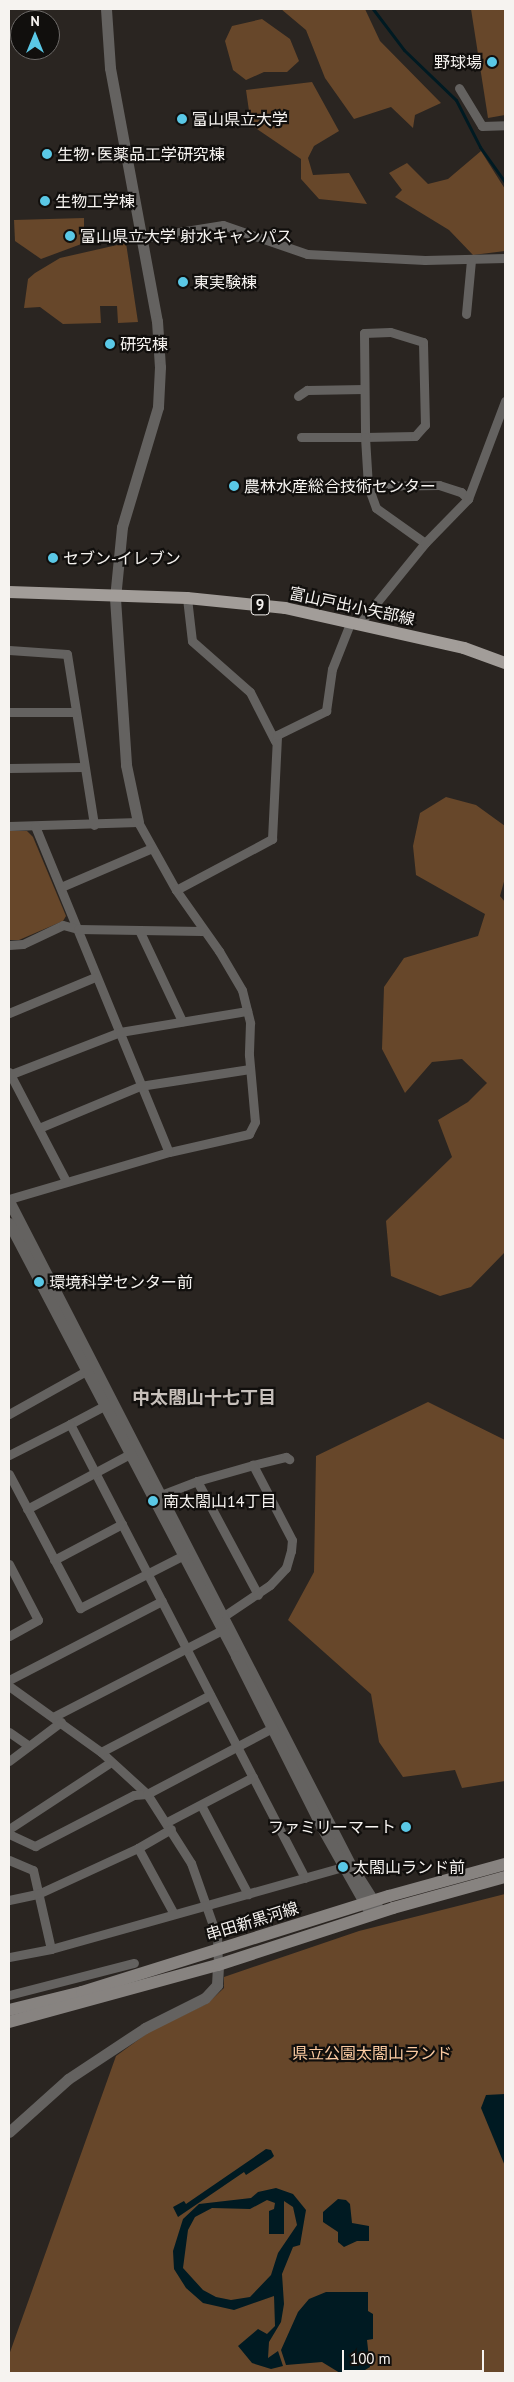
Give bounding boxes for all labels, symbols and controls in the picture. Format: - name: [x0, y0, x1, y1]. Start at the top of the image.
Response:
- north arrow: [10, 10, 60, 60]
- text: N: [30, 12, 40, 30]
- place label: 野球場: [434, 52, 482, 72]
- marker: 野球場: [486, 56, 498, 68]
- place label: 富山県立大学: [192, 109, 288, 129]
- marker: 富山県立大学: [176, 113, 188, 125]
- place label: 生物･医薬品工学研究棟: [57, 144, 225, 164]
- marker: 生物･医薬品工学研究棟: [41, 148, 53, 160]
- place label: 生物工学棟: [55, 191, 135, 211]
- marker: 生物工学棟: [39, 195, 51, 207]
- place label: 富山県立大学 射水キャンパス: [80, 226, 292, 246]
- marker: 富山県立大学 射水キャンパス: [64, 230, 76, 242]
- place label: 東実験棟: [193, 272, 257, 292]
- marker: 東実験棟: [177, 276, 189, 288]
- place label: 研究棟: [120, 334, 168, 354]
- marker: 研究棟: [104, 338, 116, 350]
- place label: 農林水産総合技術センター: [244, 476, 436, 496]
- marker: 農林水産総合技術センター: [228, 480, 240, 492]
- place label: セブン-イレブン: [63, 548, 181, 568]
- marker: セブン-イレブン: [47, 552, 59, 564]
- street label: 富山戸出小矢部線: [287, 583, 417, 629]
- road number: 9: [250, 592, 270, 618]
- place label: 環境科学センター前: [49, 1272, 193, 1292]
- marker: 環境科学センター前: [33, 1276, 45, 1288]
- district label: 中太閤山十七丁目: [132, 1387, 276, 1409]
- place label: 南太閤山14丁目: [163, 1491, 276, 1511]
- marker: 南太閤山14丁目: [147, 1495, 159, 1507]
- place label: ファミリーマート: [268, 1817, 396, 1837]
- marker: ファミリーマート: [400, 1821, 412, 1833]
- place label: 太閤山ランド前: [353, 1857, 465, 1877]
- marker: 太閤山ランド前: [337, 1861, 349, 1873]
- street label: 串田新黒河線: [203, 1898, 301, 1944]
- park label: 県立公園太閤山ランド: [292, 2043, 452, 2063]
- scale bar: [344, 2340, 486, 2372]
- text: 100 m: [350, 2349, 391, 2368]

